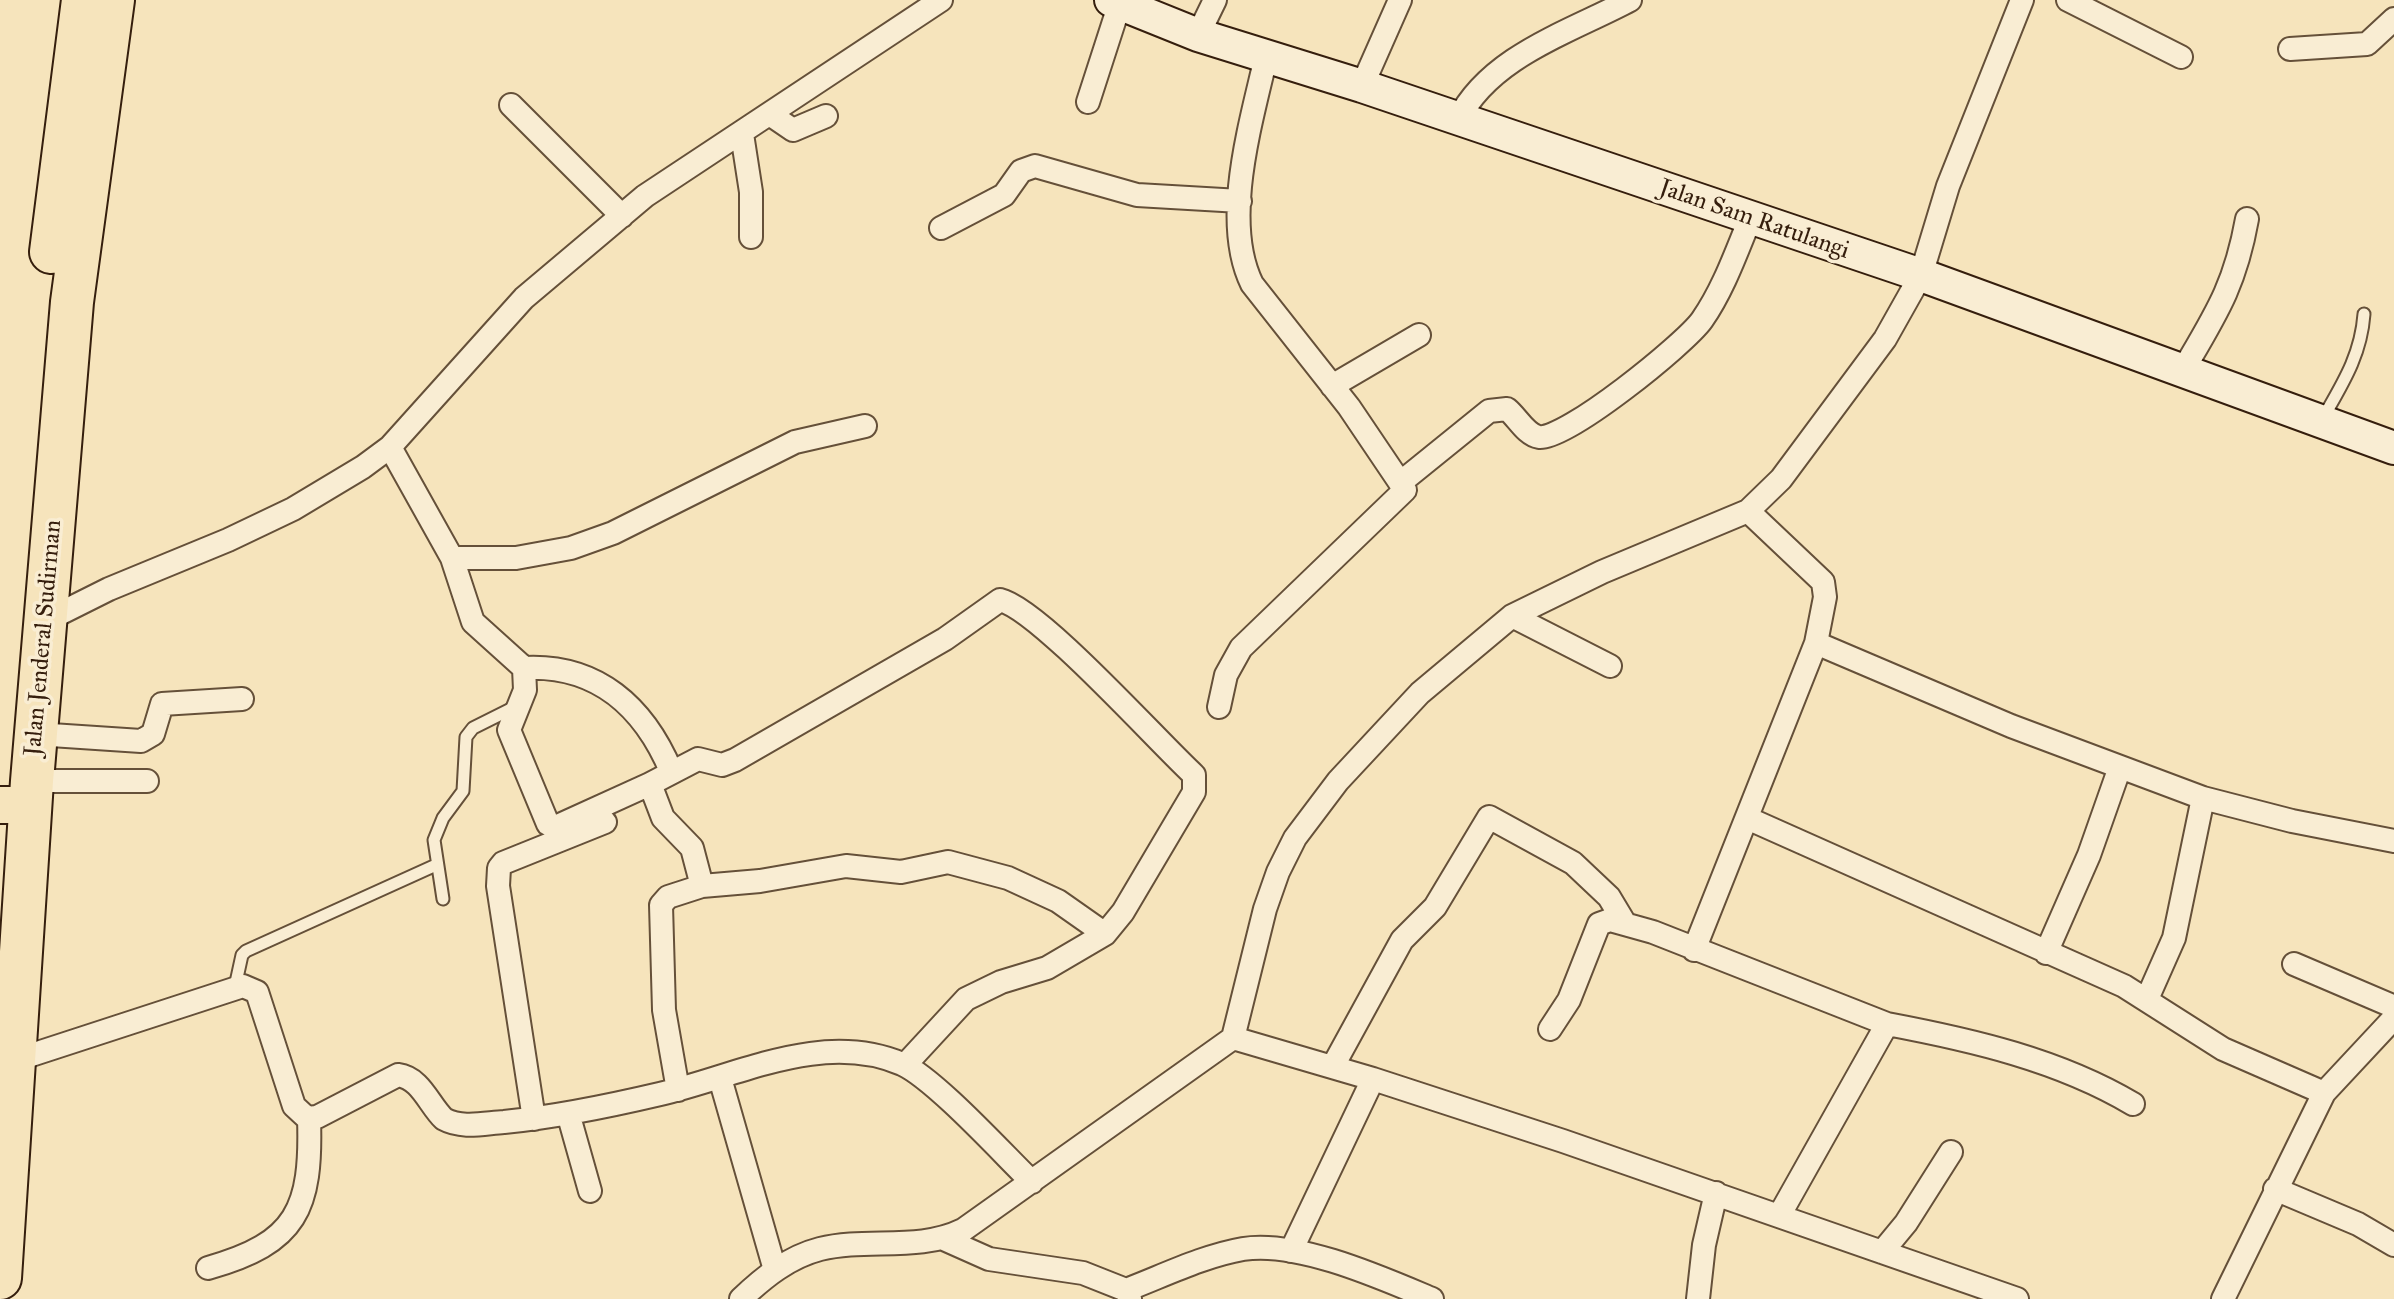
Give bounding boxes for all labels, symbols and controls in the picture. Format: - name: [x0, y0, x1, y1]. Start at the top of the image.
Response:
- street label: Jalan Sam Ratulangi: [1655, 174, 1853, 266]
- street label: Jalan Jenderal Sudirman: [19, 519, 69, 757]

